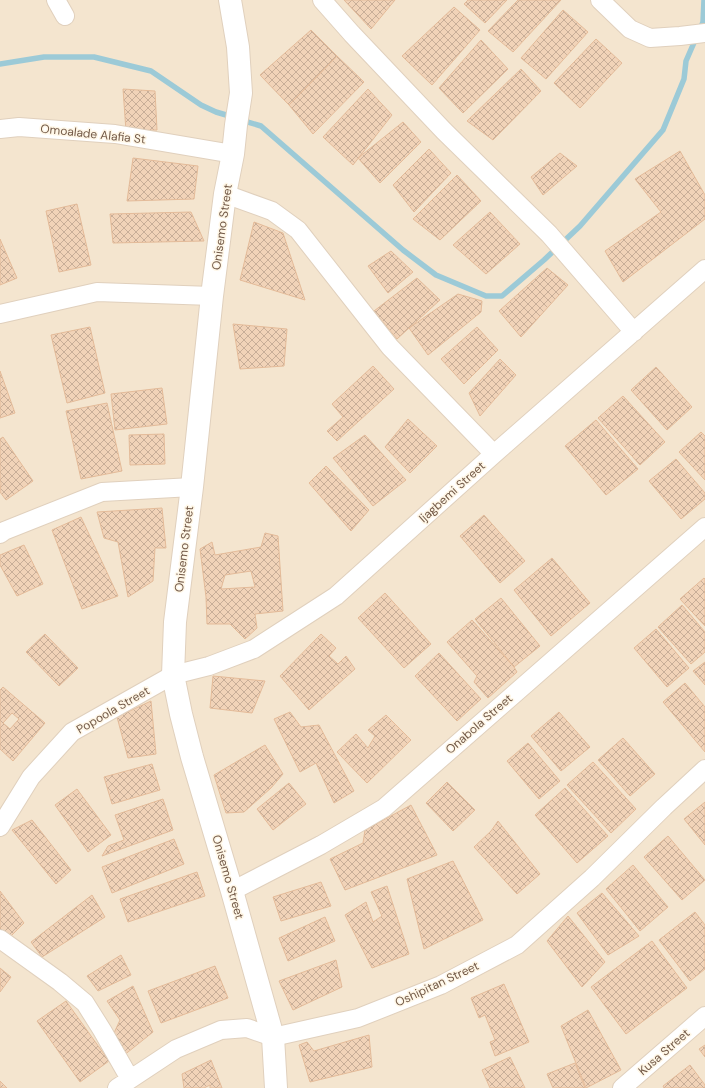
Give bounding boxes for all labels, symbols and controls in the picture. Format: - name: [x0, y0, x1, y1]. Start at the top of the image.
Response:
- street label: Omoalade Alafia St: [40, 121, 147, 148]
- street label: Onisemo Street: [208, 183, 236, 271]
- street label: Ijagbemi Street: [415, 458, 489, 526]
- street label: Onisemo Street: [171, 505, 197, 593]
- street label: Popoola Street: [74, 682, 153, 737]
- street label: Onabola Street: [442, 690, 516, 758]
- street label: Onisemo Street: [208, 833, 248, 921]
- street label: Oshipitan Street: [392, 957, 482, 1010]
- street label: Kusa Street: [635, 1025, 693, 1079]

